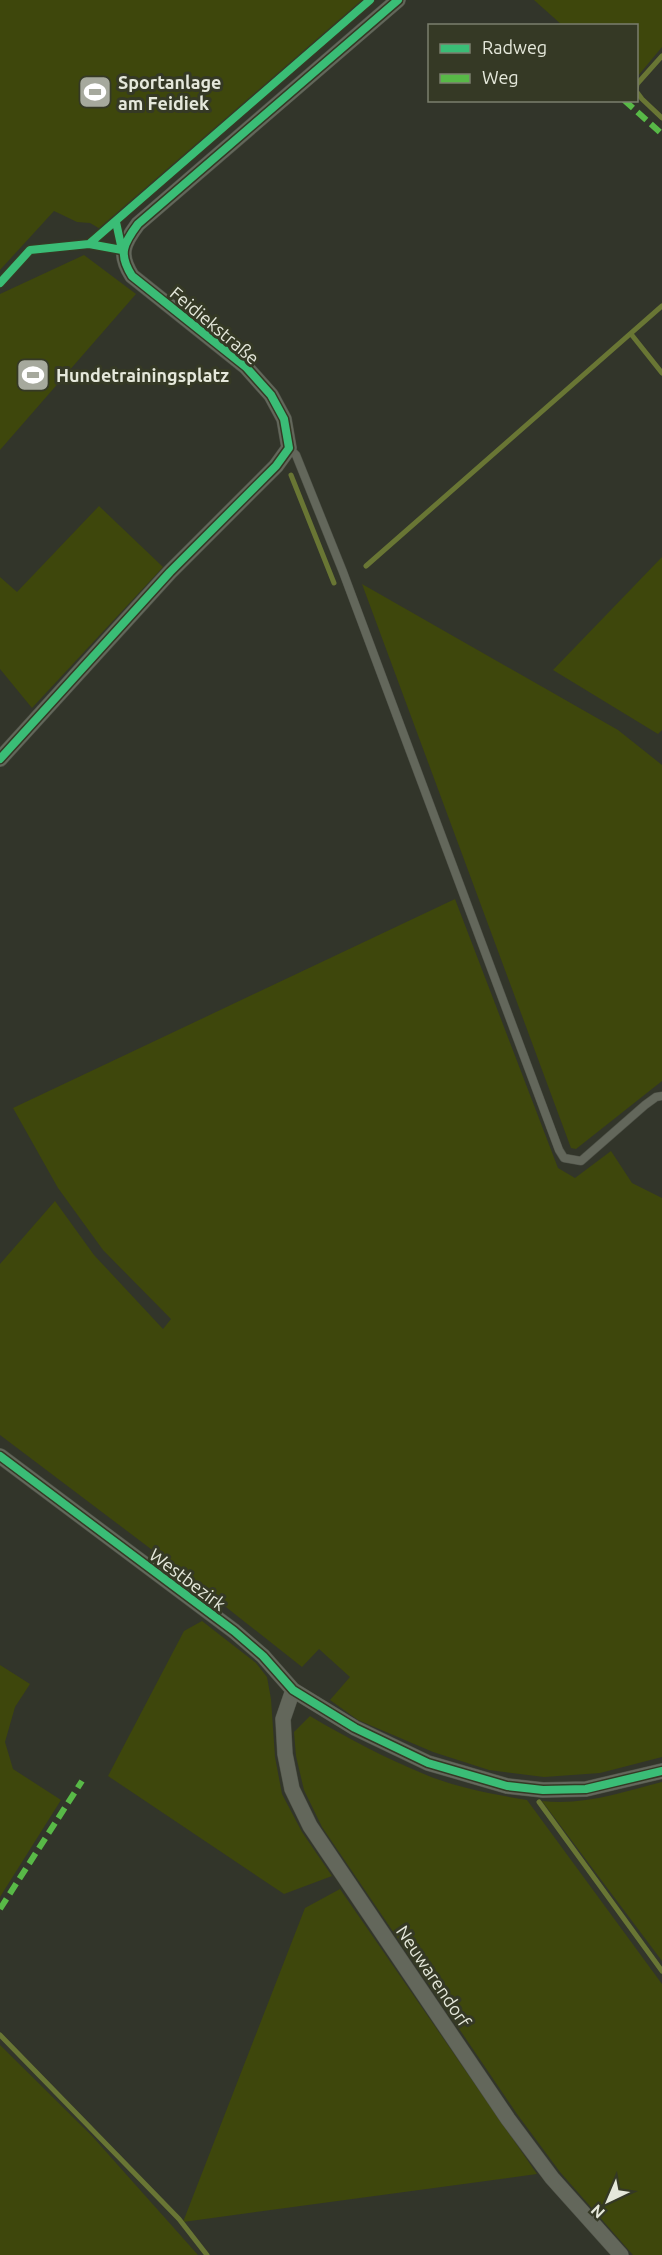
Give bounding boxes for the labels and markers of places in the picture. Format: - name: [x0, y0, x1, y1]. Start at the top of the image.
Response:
- place label: Sportanlage am Feidiek: [118, 72, 221, 113]
- sports icon: Sportanlage am Feidiek: [77, 74, 113, 110]
- sports icon: Hundetrainingsplatz: [15, 357, 51, 393]
- place label: Hundetrainingsplatz: [56, 365, 229, 385]

